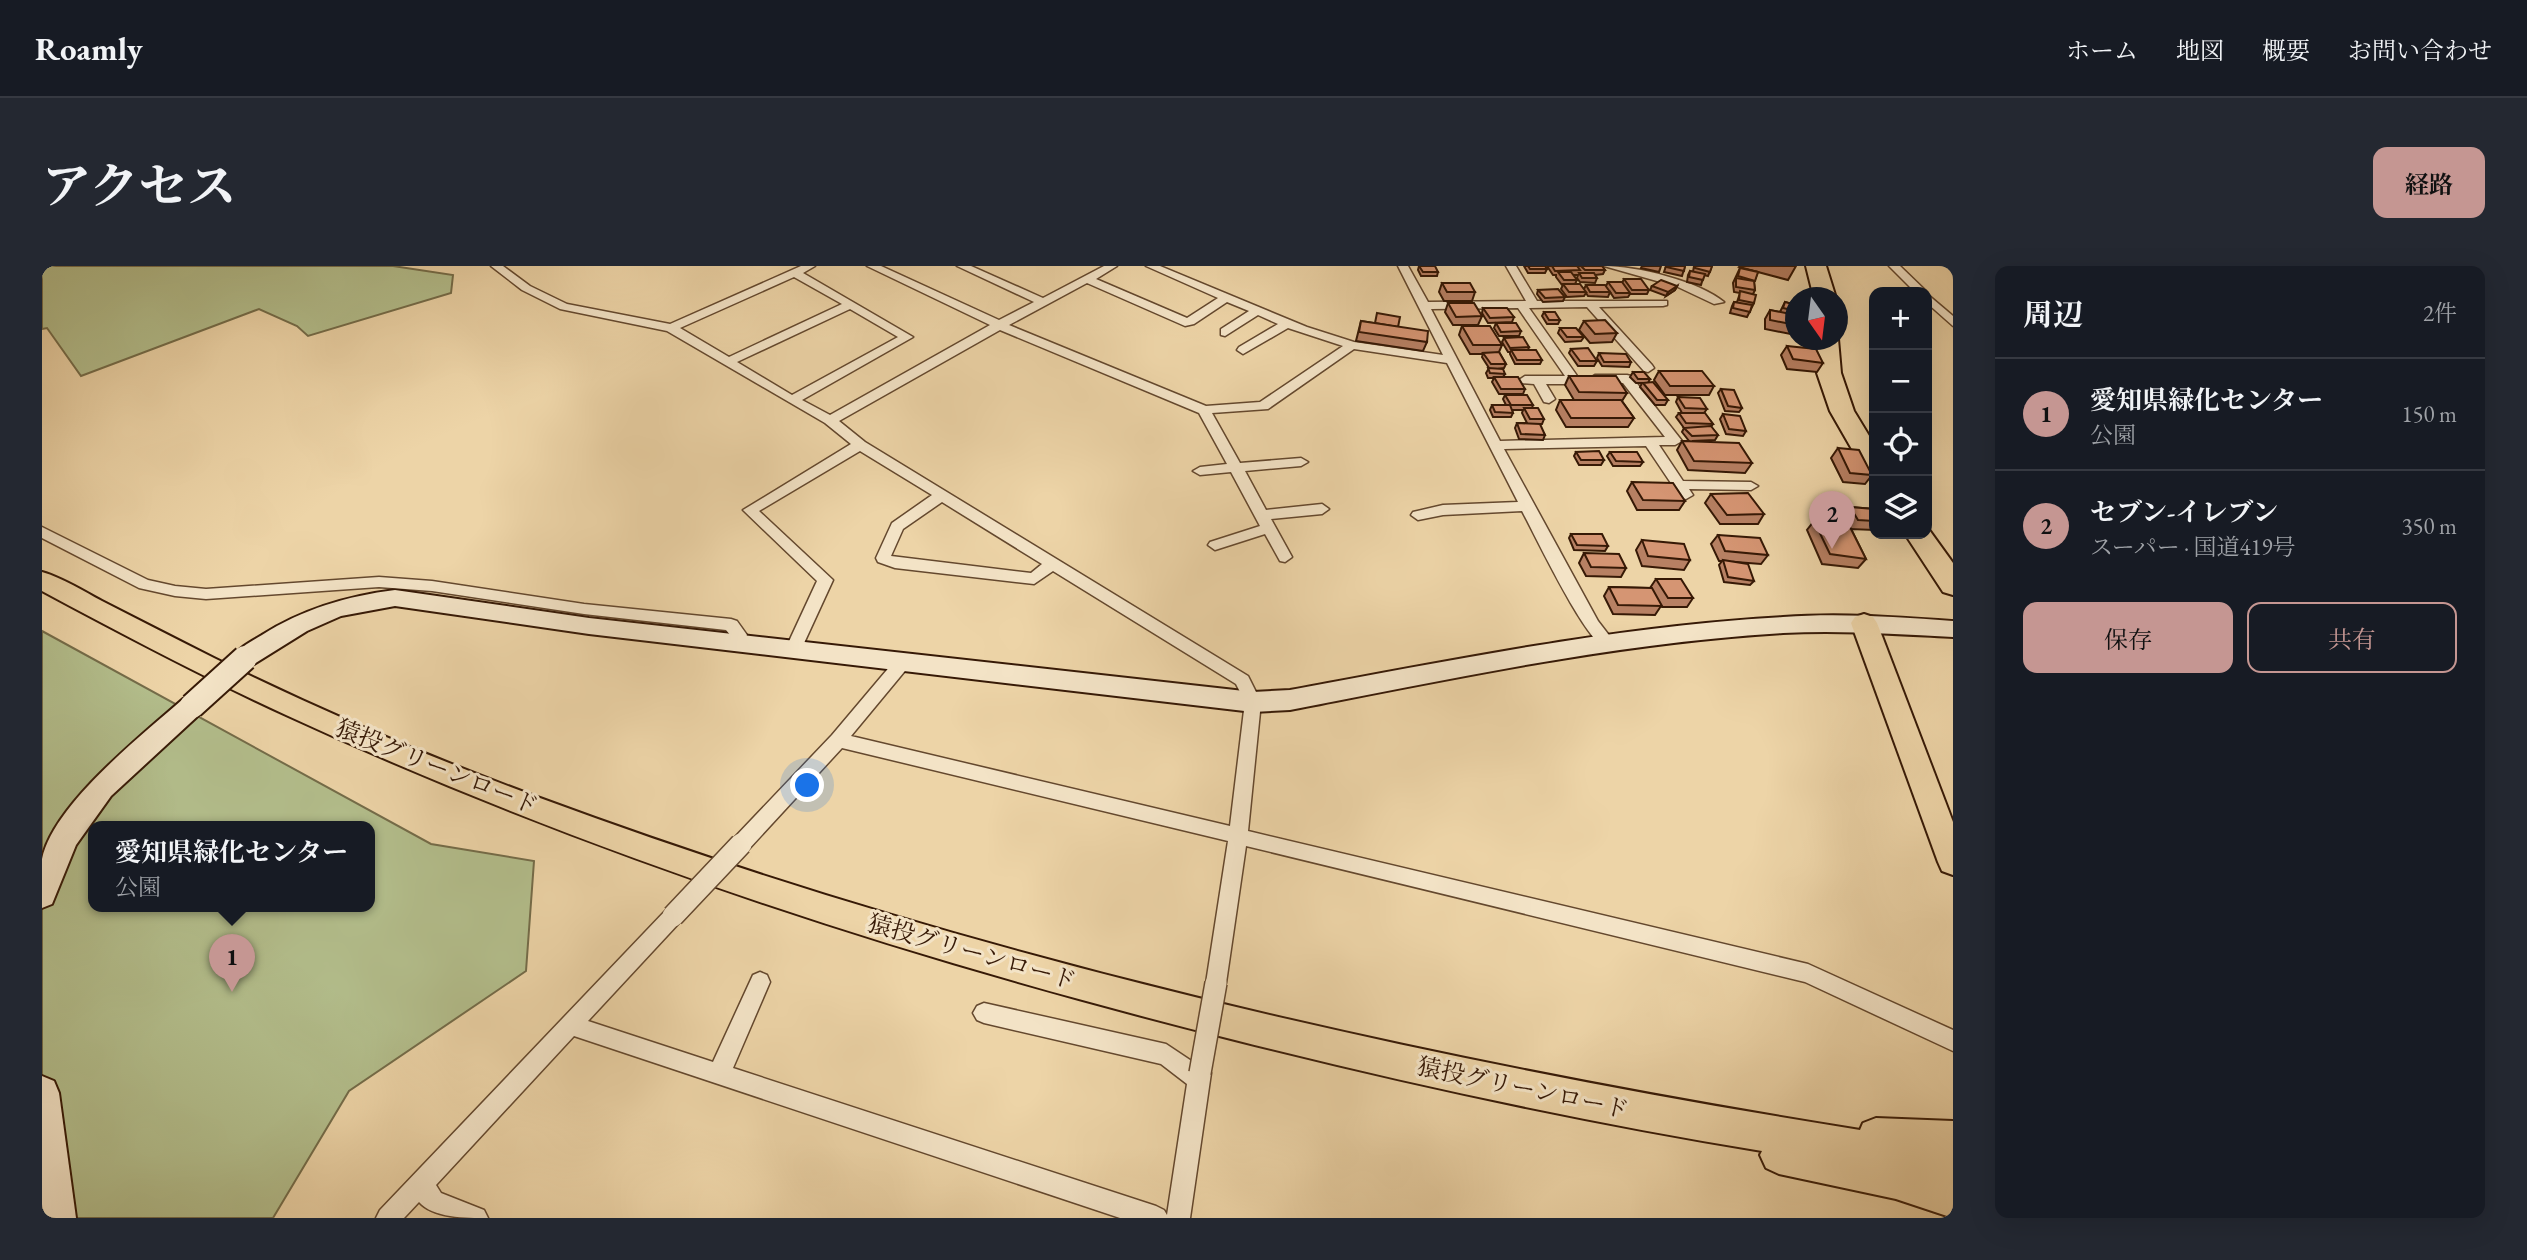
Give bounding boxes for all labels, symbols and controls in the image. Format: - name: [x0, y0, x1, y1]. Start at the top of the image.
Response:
- text: Roamly: [35, 27, 143, 70]
- text: ホーム: [2066, 35, 2138, 66]
- text: 地図: [2176, 35, 2224, 66]
- text: 概要: [2262, 35, 2310, 66]
- text: お問い合わせ: [2348, 35, 2492, 66]
- button: 経路: [2373, 147, 2485, 218]
- text: アクセス: [42, 154, 237, 218]
- north arrow: [1785, 287, 1848, 350]
- map controls: [1869, 287, 1932, 539]
- button: +: [1869, 287, 1932, 350]
- text: 周辺: [2023, 295, 2083, 334]
- text: 2件: [2423, 298, 2457, 328]
- button: −: [1869, 350, 1932, 413]
- text: 愛知県緑化センター: [2090, 383, 2323, 417]
- text: 1: [2040, 399, 2052, 429]
- text: 150 m: [2401, 399, 2457, 429]
- button: locate: [1869, 413, 1932, 476]
- text: 公園: [2090, 420, 2136, 450]
- button: layers: [1869, 476, 1932, 539]
- pin: 2: [1809, 491, 1855, 549]
- text: セブン-イレブン: [2090, 495, 2278, 529]
- text: 2: [2040, 511, 2052, 541]
- text: 350 m: [2401, 511, 2457, 541]
- text: スーパー · 国道419号: [2090, 532, 2296, 562]
- button: 保存: [2023, 602, 2233, 673]
- button: 共有: [2247, 602, 2457, 673]
- street label: 猿投グリーンロード: [331, 712, 543, 821]
- your location: [790, 768, 824, 802]
- popup: [88, 821, 375, 912]
- text: 愛知県緑化センター: [115, 835, 348, 869]
- text: 公園: [115, 872, 161, 902]
- street label: 猿投グリーンロード: [864, 907, 1080, 996]
- pin: 1: [209, 934, 255, 992]
- street label: 猿投グリーンロード: [1414, 1050, 1632, 1125]

